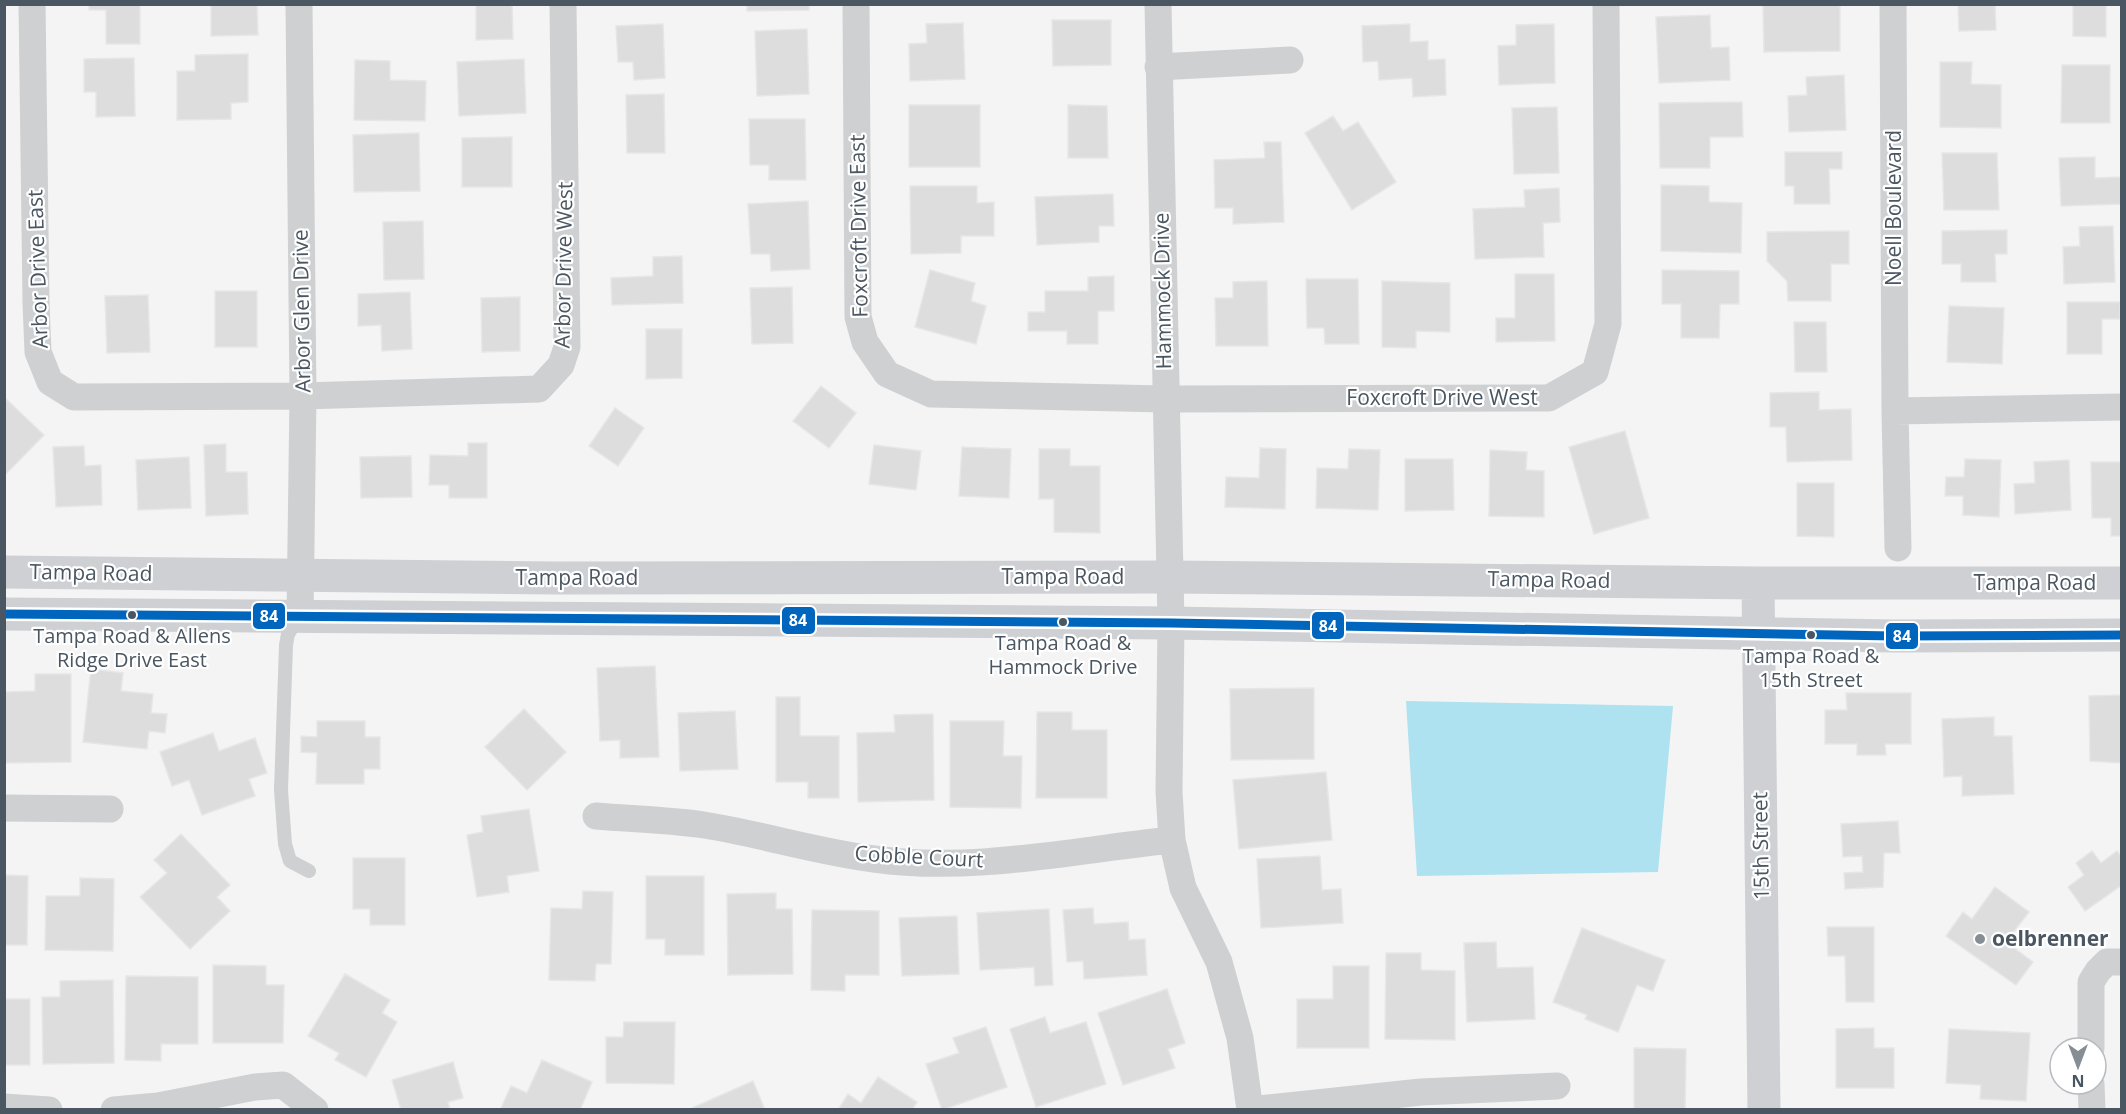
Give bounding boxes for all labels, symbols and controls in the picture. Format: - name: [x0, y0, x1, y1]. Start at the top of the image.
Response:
- street label: Noell Boulevard: [1879, 130, 1907, 286]
- street label: Foxcroft Drive East: [842, 134, 874, 318]
- street label: Arbor Drive West: [548, 181, 578, 349]
- street label: Arbor Drive East: [20, 189, 54, 349]
- street label: Hammock Drive: [1147, 212, 1177, 370]
- street label: Arbor Glen Drive: [286, 229, 316, 393]
- street label: Foxcroft Drive West: [1346, 383, 1538, 411]
- street label: Tampa Road: [29, 557, 153, 587]
- street label: Tampa Road: [1002, 562, 1124, 590]
- street label: Tampa Road: [516, 563, 638, 591]
- street label: Tampa Road: [1487, 564, 1611, 594]
- street label: Tampa Road: [1974, 568, 2096, 596]
- line badge: 84: [252, 602, 286, 630]
- text: 84: [260, 605, 278, 627]
- line badge: 84: [781, 606, 816, 635]
- marker: Tampa Road & Allens Ridge Drive East: [126, 609, 138, 621]
- text: 84: [789, 609, 807, 631]
- line badge: 84: [1311, 611, 1345, 640]
- text: 84: [1319, 615, 1337, 637]
- marker: Tampa Road & Hammock Drive: [1057, 616, 1069, 628]
- place label: Tampa Road & Allens Ridge Drive East: [33, 622, 231, 673]
- line badge: 84: [1885, 622, 1919, 650]
- text: 84: [1893, 625, 1911, 647]
- place label: Tampa Road & Hammock Drive: [988, 629, 1138, 680]
- marker: Tampa Road & 15th Street: [1805, 629, 1817, 641]
- place label: Tampa Road & 15th Street: [1743, 642, 1880, 693]
- street label: 15th Street: [1745, 792, 1775, 901]
- street label: Cobble Court: [854, 839, 984, 873]
- place label: oelbrenner: [1992, 924, 2109, 952]
- marker: oelbrenner: [1973, 932, 1987, 946]
- north arrow: [2048, 1036, 2108, 1096]
- text: N: [2071, 1070, 2085, 1092]

